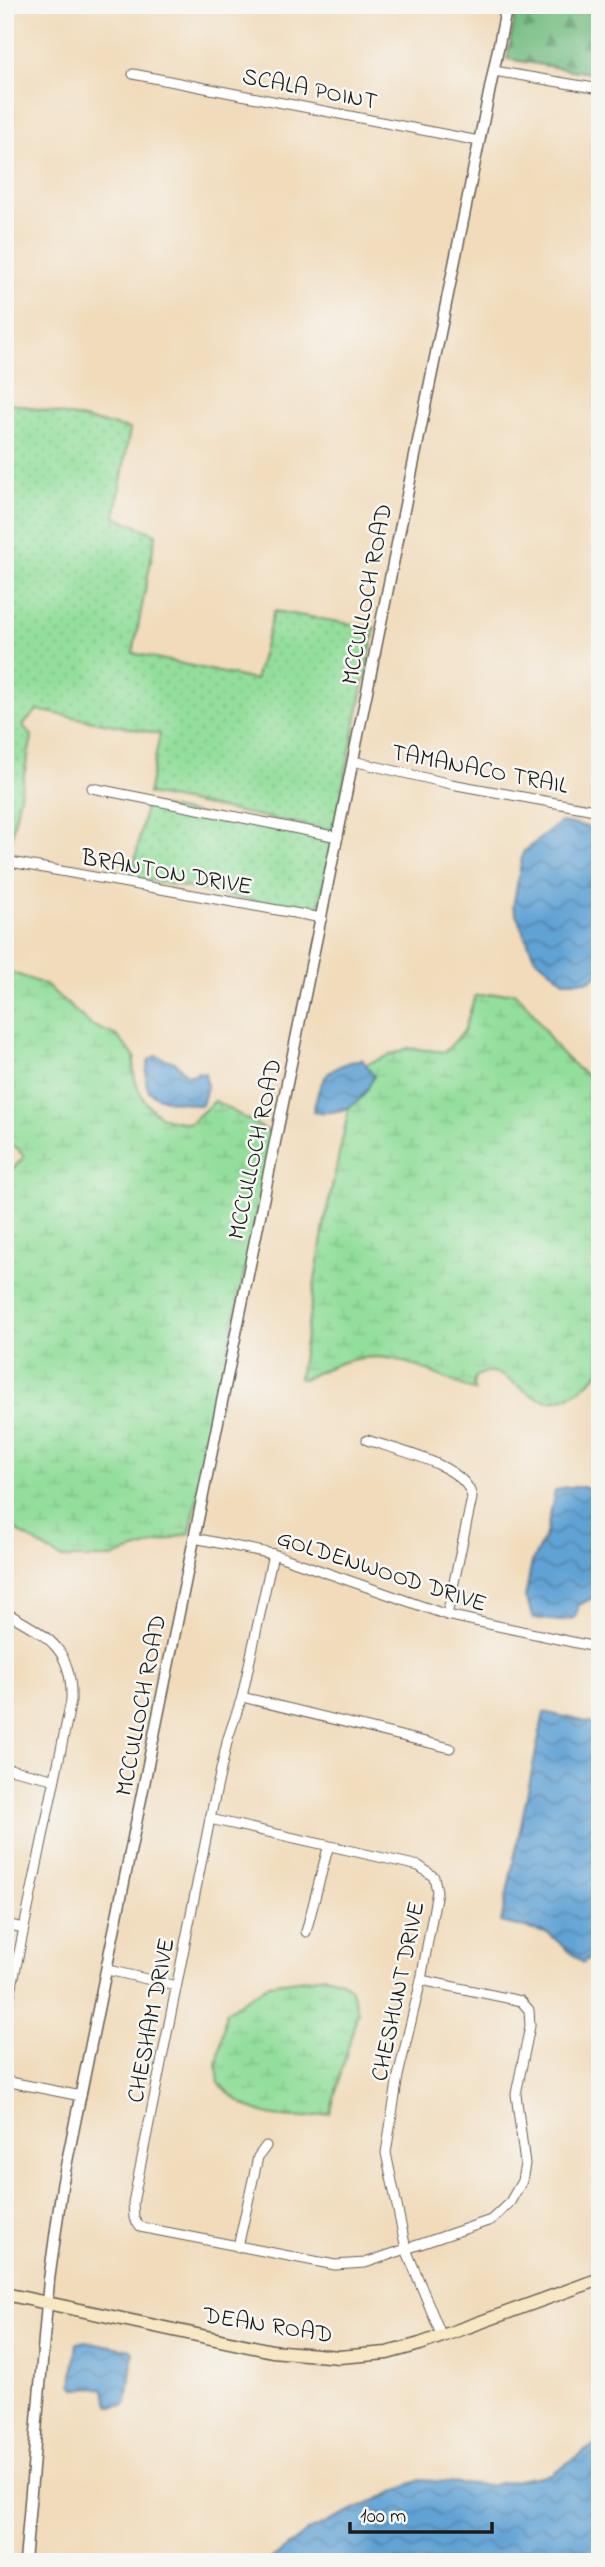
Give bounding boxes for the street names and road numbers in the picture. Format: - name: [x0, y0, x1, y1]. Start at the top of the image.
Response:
- street label: SCALA POINT: [239, 60, 380, 121]
- street label: MCCULLOCH ROAD: [334, 501, 403, 688]
- street label: TAMANACO TRAIL: [388, 736, 571, 805]
- street label: BRANTON DRIVE: [77, 841, 255, 906]
- street label: MCCULLOCH ROAD: [220, 1056, 293, 1243]
- street label: GOLDENWOOD DRIVE: [272, 1522, 491, 1623]
- street label: MCCULLOCH ROAD: [108, 1612, 177, 1799]
- street label: CHESHUNT DRIVE: [363, 1898, 436, 2085]
- street label: CHESHAM DRIVE: [119, 1935, 186, 2106]
- street label: DEAN ROAD: [199, 2299, 335, 2354]

